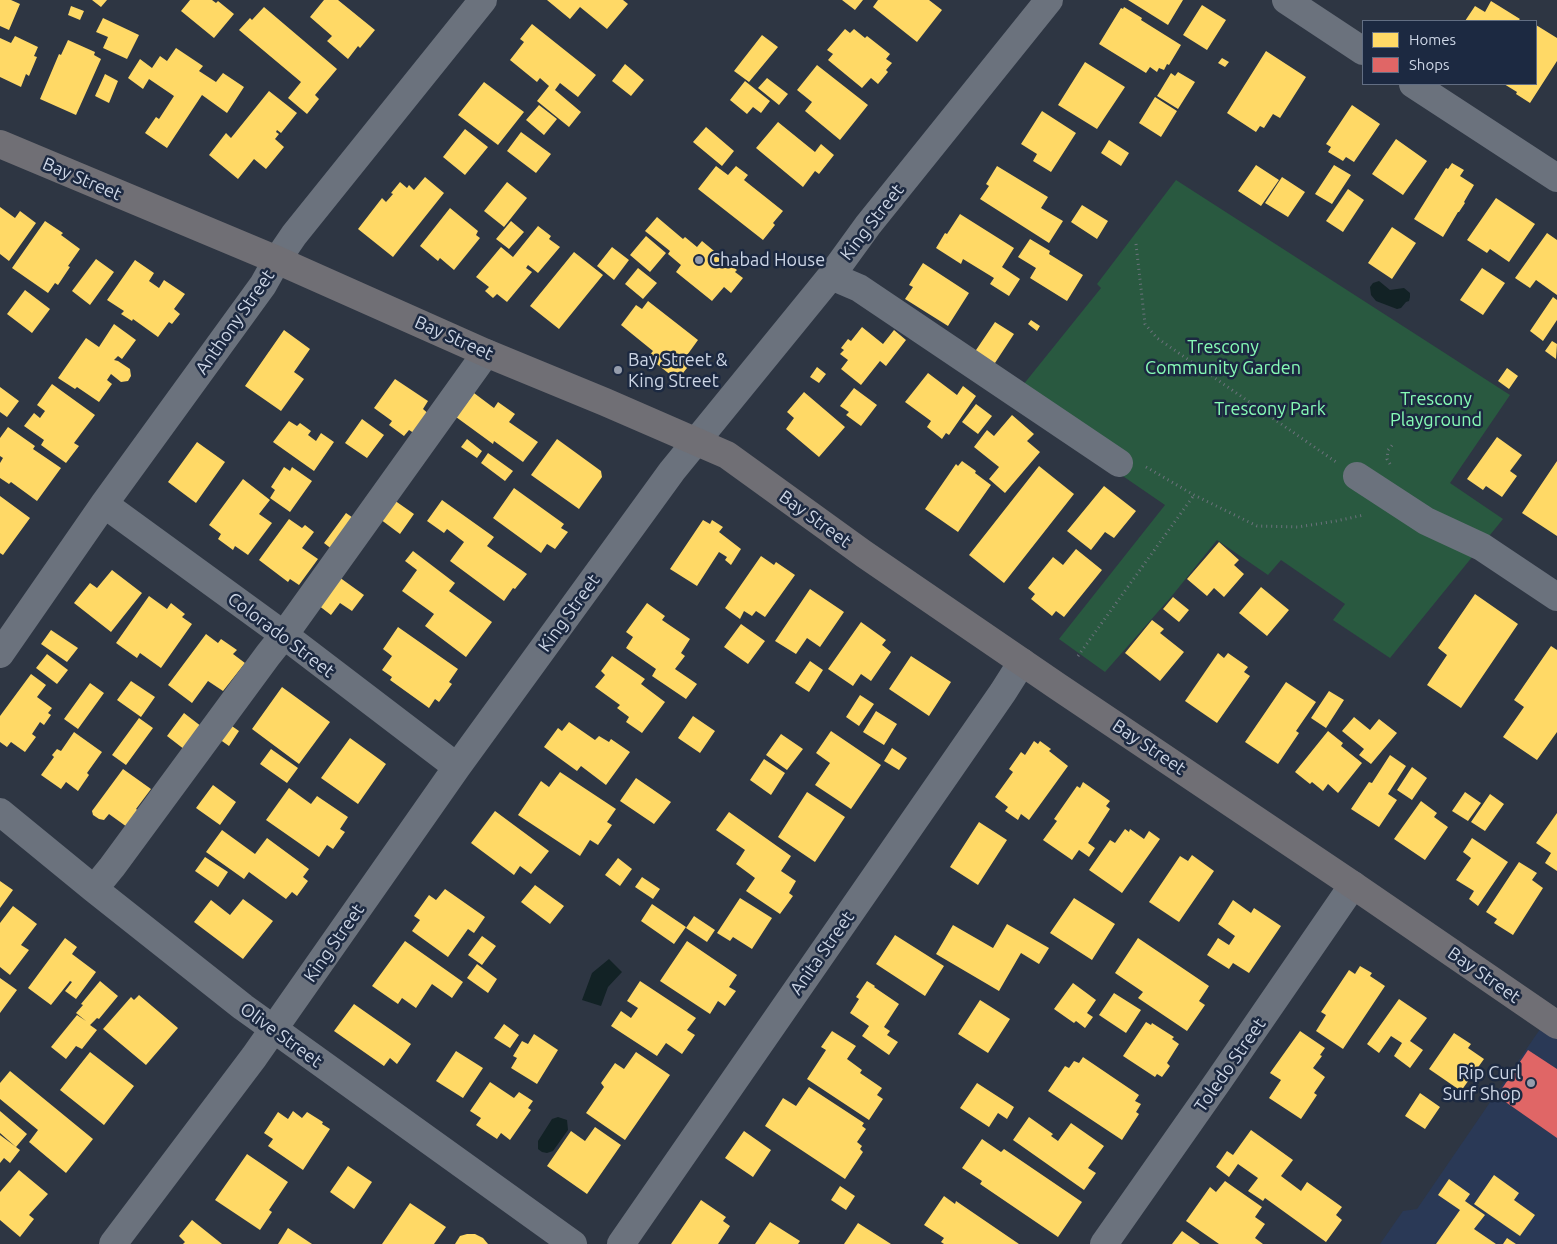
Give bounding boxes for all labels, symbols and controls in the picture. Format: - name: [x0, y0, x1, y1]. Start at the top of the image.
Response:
- legend: [1362, 20, 1537, 85]
- text: Homes: [1409, 31, 1456, 48]
- text: Shops: [1409, 56, 1450, 73]
- street label: Bay Street: [39, 153, 125, 205]
- street label: King Street: [836, 180, 908, 264]
- place label: Chabad House: [709, 249, 825, 271]
- marker: Chabad House: [693, 254, 705, 266]
- street label: Anthony Street: [191, 265, 279, 379]
- street label: Bay Street: [411, 311, 497, 365]
- park label: Trescony Community Garden: [1145, 336, 1301, 378]
- place label: Bay Street & King Street: [628, 349, 728, 392]
- marker: Bay Street & King Street: [612, 364, 624, 376]
- park label: Trescony Playground: [1390, 388, 1482, 430]
- park label: Trescony Park: [1214, 398, 1326, 420]
- street label: Bay Street: [775, 486, 855, 552]
- street label: King Street: [534, 570, 604, 656]
- street label: Colorado Street: [223, 588, 339, 682]
- street label: Bay Street: [1108, 715, 1190, 779]
- street label: King Street: [299, 900, 369, 986]
- street label: Anita Street: [785, 907, 859, 999]
- street label: Bay Street: [1444, 942, 1524, 1008]
- street label: Olive Street: [236, 998, 326, 1072]
- street label: Toledo Street: [1190, 1014, 1270, 1116]
- place label: Rip Curl Surf Shop: [1443, 1062, 1521, 1104]
- marker: Rip Curl Surf Shop: [1525, 1077, 1537, 1089]

